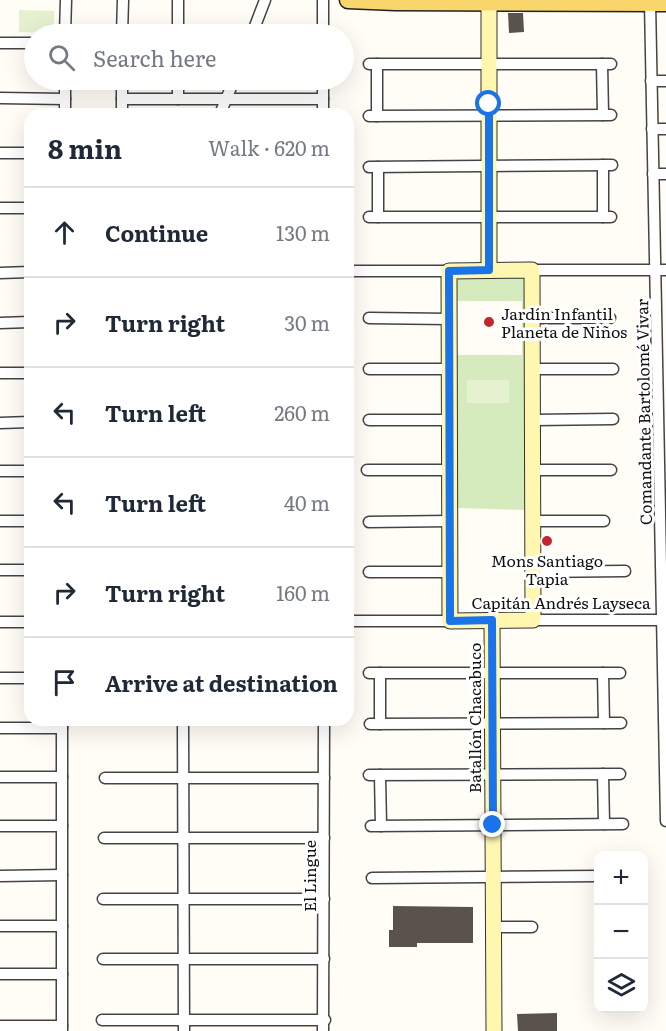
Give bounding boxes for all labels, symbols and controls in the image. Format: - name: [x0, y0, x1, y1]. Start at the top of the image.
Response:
- search box: [24, 24, 354, 90]
- icon: search: [45, 41, 78, 74]
- text: Search here: [93, 41, 216, 74]
- route start: [475, 90, 501, 116]
- text: 8 min: [48, 128, 122, 167]
- text: Walk · 620 m: [208, 132, 330, 162]
- icon: ahead: [48, 216, 81, 249]
- text: Continue: [105, 216, 208, 249]
- text: 130 m: [276, 217, 330, 247]
- street label: Comandante Bartolomé Vivar: [629, 298, 657, 525]
- place label: Jardín Infantil Planeta de Niños: [501, 301, 627, 343]
- icon: right: [48, 306, 81, 339]
- text: Turn right: [105, 306, 225, 339]
- text: 30 m: [284, 307, 330, 337]
- marker: Jardín Infantil Planeta de Niños: [482, 315, 496, 329]
- icon: left: [48, 396, 81, 429]
- text: Turn left: [105, 396, 206, 429]
- text: 260 m: [274, 397, 330, 427]
- icon: left: [48, 486, 81, 519]
- text: Turn left: [105, 486, 206, 519]
- text: 40 m: [284, 487, 330, 517]
- marker: Mons Santiago Tapia: [540, 534, 554, 548]
- place label: Mons Santiago Tapia: [491, 548, 603, 590]
- icon: right: [48, 576, 81, 609]
- text: Turn right: [105, 576, 225, 609]
- text: 160 m: [276, 577, 330, 607]
- street label: Capitán Andrés Layseca: [471, 590, 651, 614]
- street label: Batallón Chacabuco: [462, 643, 486, 793]
- icon: arrive: [48, 666, 81, 699]
- text: Arrive at destination: [105, 666, 338, 699]
- route end: [479, 811, 505, 837]
- street label: El Lingue: [297, 840, 321, 912]
- map controls: [594, 851, 648, 1013]
- button: +: [594, 851, 648, 905]
- button: −: [594, 905, 648, 959]
- button: layers: [594, 959, 648, 1013]

